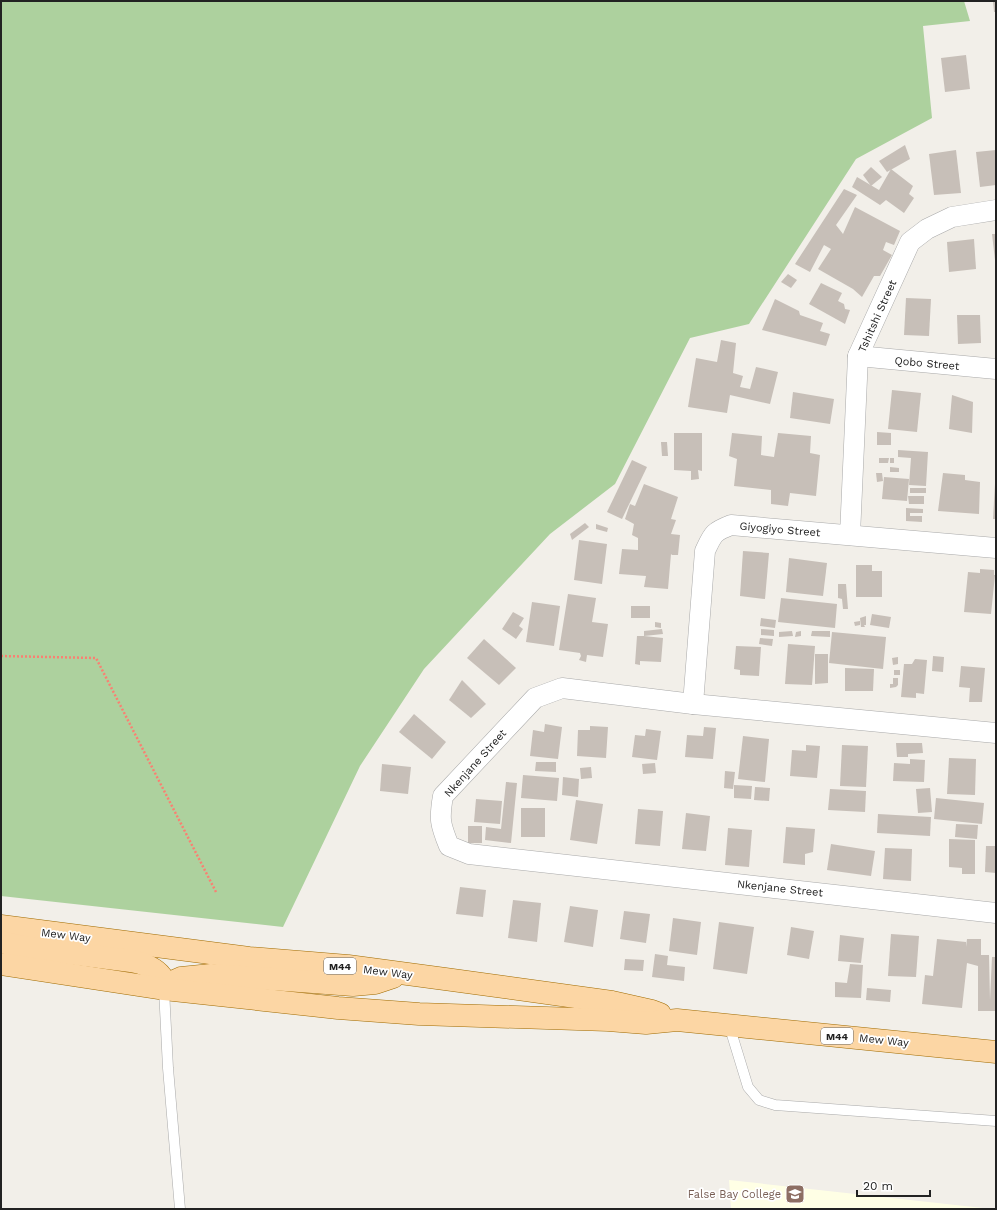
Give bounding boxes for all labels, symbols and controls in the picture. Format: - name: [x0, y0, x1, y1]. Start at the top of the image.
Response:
- street label: Tshitshi Street: [856, 278, 899, 355]
- street label: Qobo Street: [894, 354, 960, 373]
- street label: Giyogiyo Street: [739, 519, 821, 540]
- street label: Nkenjane Street: [442, 727, 509, 800]
- street label: Nkenjane Street: [736, 878, 824, 900]
- street label: Mew Way: [40, 926, 92, 945]
- road number: M44: [324, 958, 356, 974]
- street label: Mew Way: [362, 963, 414, 982]
- road number: M44: [821, 1028, 853, 1044]
- street label: Mew Way: [859, 1031, 910, 1050]
- scale bar: [857, 1172, 930, 1198]
- text: 20 m: [863, 1179, 893, 1193]
- school or university icon: False Bay College: [784, 1183, 806, 1205]
- place label: False Bay College: [688, 1188, 781, 1201]

